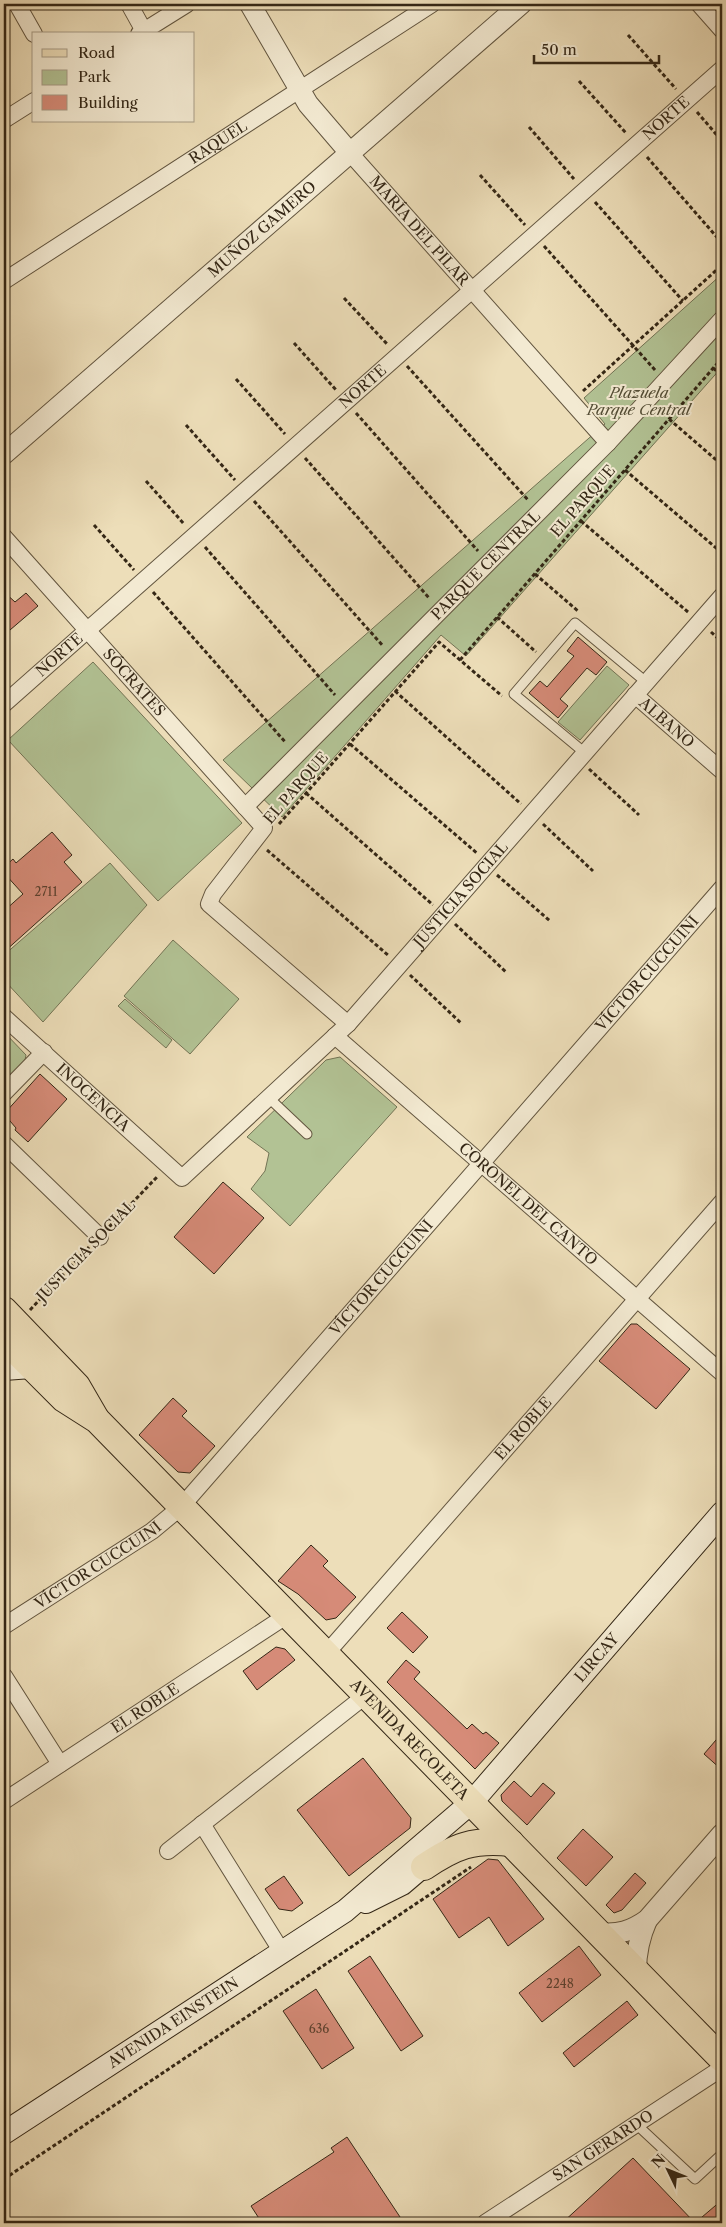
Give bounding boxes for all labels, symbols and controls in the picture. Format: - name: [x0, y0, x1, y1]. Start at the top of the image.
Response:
- legend: [32, 32, 195, 122]
- scale bar: [534, 32, 658, 64]
- text: 50 m: [541, 40, 577, 59]
- text: Road: [78, 43, 115, 62]
- text: Park: [78, 67, 112, 86]
- street label: NORTE: [638, 92, 693, 144]
- text: Building: [78, 93, 138, 112]
- street label: RAQUEL: [185, 116, 251, 168]
- street label: MARÍA DEL PILAR: [366, 172, 474, 290]
- street label: MUÑOZ GAMERO: [204, 177, 320, 281]
- street label: NORTE: [335, 360, 390, 412]
- park label: Plazuela Parque Central: [586, 383, 693, 419]
- street label: EL PARQUE: [546, 461, 619, 541]
- street label: PARQUE CENTRAL: [427, 506, 544, 624]
- street label: NORTE: [32, 629, 87, 681]
- street label: SÓCRATES: [99, 644, 170, 720]
- street label: ALBANO: [635, 692, 698, 751]
- street label: EL PARQUE: [259, 748, 332, 828]
- street label: JUSTICIA SOCIAL: [408, 838, 512, 953]
- house number: 2711: [35, 884, 57, 899]
- street label: VÍCTOR CUCCUINI: [591, 911, 702, 1036]
- street label: INOCENCIA: [52, 1059, 135, 1136]
- street label: CORONEL DEL CANTO: [455, 1138, 602, 1269]
- street label: JUSTICIA SOCIAL: [31, 1196, 139, 1307]
- street label: VÍCTOR CUCCUINI: [325, 1216, 437, 1340]
- street label: EL ROBLE: [490, 1393, 556, 1464]
- street label: VÍCTOR CUCCUINI: [30, 1517, 165, 1613]
- street label: LIRCAY: [570, 1629, 623, 1686]
- street label: AVENIDA RECOLETA: [346, 1674, 474, 1804]
- street label: EL ROBLE: [107, 1679, 183, 1737]
- street label: AVENIDA EINSTEIN: [103, 1973, 242, 2072]
- house number: 2248: [546, 1976, 574, 1991]
- house number: 636: [309, 2021, 329, 2036]
- street label: SAN GERARDO: [549, 2106, 657, 2184]
- north arrow: [644, 2144, 694, 2194]

